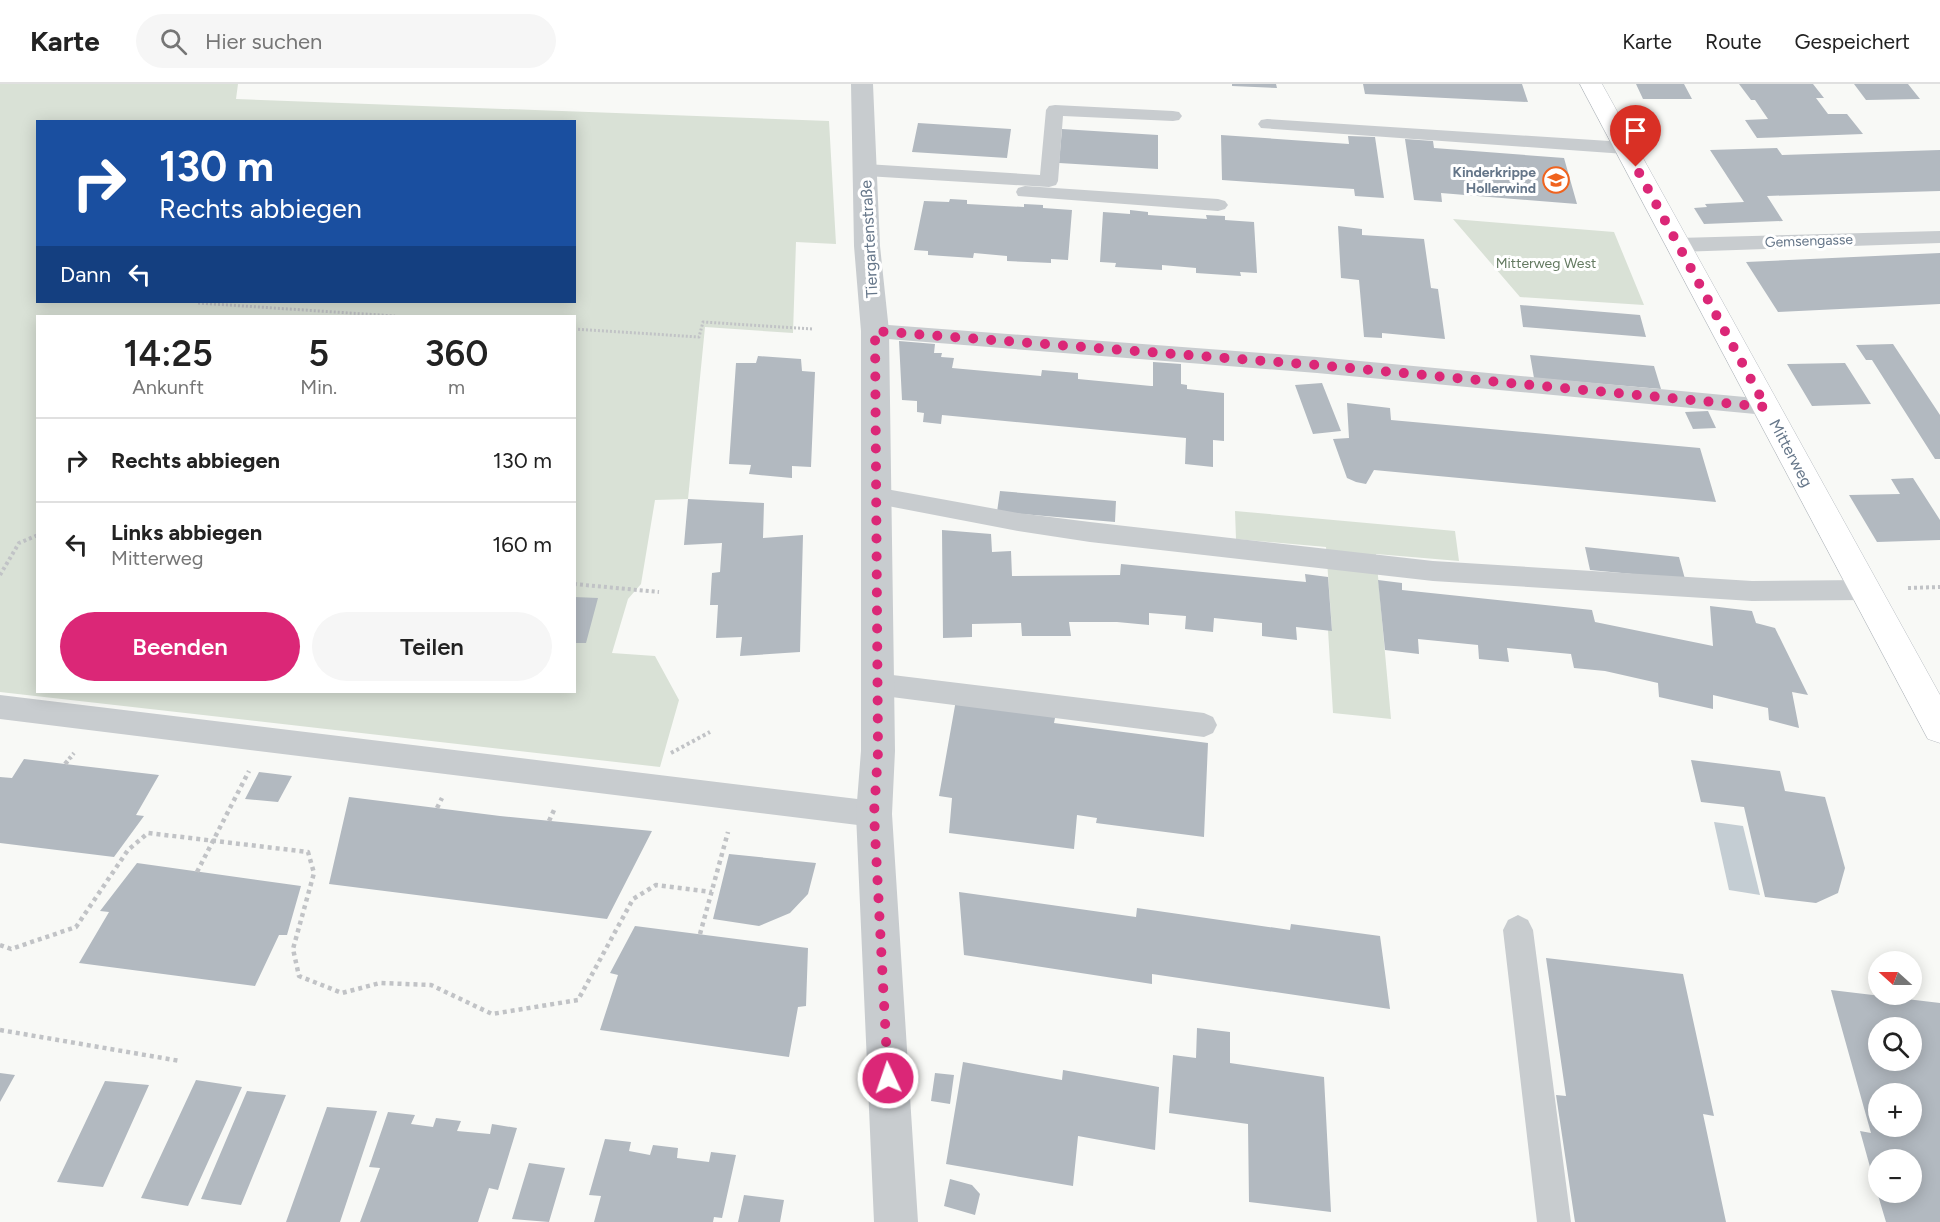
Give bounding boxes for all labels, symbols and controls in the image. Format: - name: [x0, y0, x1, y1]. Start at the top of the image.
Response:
- search box: [136, 14, 556, 68]
- text: Karte: [30, 24, 100, 58]
- icon: search: [157, 25, 190, 58]
- text: Hier suchen: [205, 28, 322, 55]
- text: Karte: [1622, 29, 1672, 54]
- text: Route: [1705, 29, 1761, 54]
- text: Gespeichert: [1794, 29, 1910, 54]
- pin: [1610, 105, 1661, 167]
- icon: arrive: [1619, 114, 1652, 147]
- text: 130 m: [159, 141, 274, 192]
- icon: right: [60, 144, 138, 222]
- place label: Kinderkrippe Hollerwind: [1453, 164, 1536, 197]
- school or university icon: Kinderkrippe Hollerwind: [1541, 165, 1571, 195]
- street label: Tiergartenstraße: [856, 179, 882, 298]
- text: Rechts abbiegen: [159, 192, 362, 225]
- street label: Gemsengasse: [1765, 231, 1854, 251]
- park label: Mitterweg West: [1496, 255, 1596, 272]
- icon: left: [123, 258, 156, 291]
- text: Dann: [60, 261, 111, 288]
- text: 14:25: [124, 332, 213, 375]
- text: 5: [308, 332, 329, 375]
- text: 360: [425, 332, 488, 375]
- text: Ankunft: [132, 375, 204, 399]
- text: Min.: [300, 375, 337, 399]
- text: m: [448, 375, 465, 399]
- street label: Mitterweg: [1765, 416, 1817, 490]
- icon: right: [60, 444, 93, 477]
- text: Rechts abbiegen: [111, 447, 280, 474]
- text: 130 m: [493, 447, 552, 474]
- text: Links abbiegen: [111, 519, 262, 546]
- icon: left: [60, 528, 93, 561]
- text: 160 m: [492, 531, 552, 558]
- text: Mitterweg: [111, 546, 203, 570]
- button: Beenden: [60, 612, 300, 681]
- button: Teilen: [312, 612, 552, 681]
- north arrow: [1868, 951, 1922, 1005]
- map controls: [1868, 951, 1922, 1203]
- button: search: [1868, 1017, 1922, 1071]
- position arrow: [856, 1046, 920, 1110]
- button: +: [1868, 1083, 1922, 1137]
- button: −: [1868, 1149, 1922, 1203]

